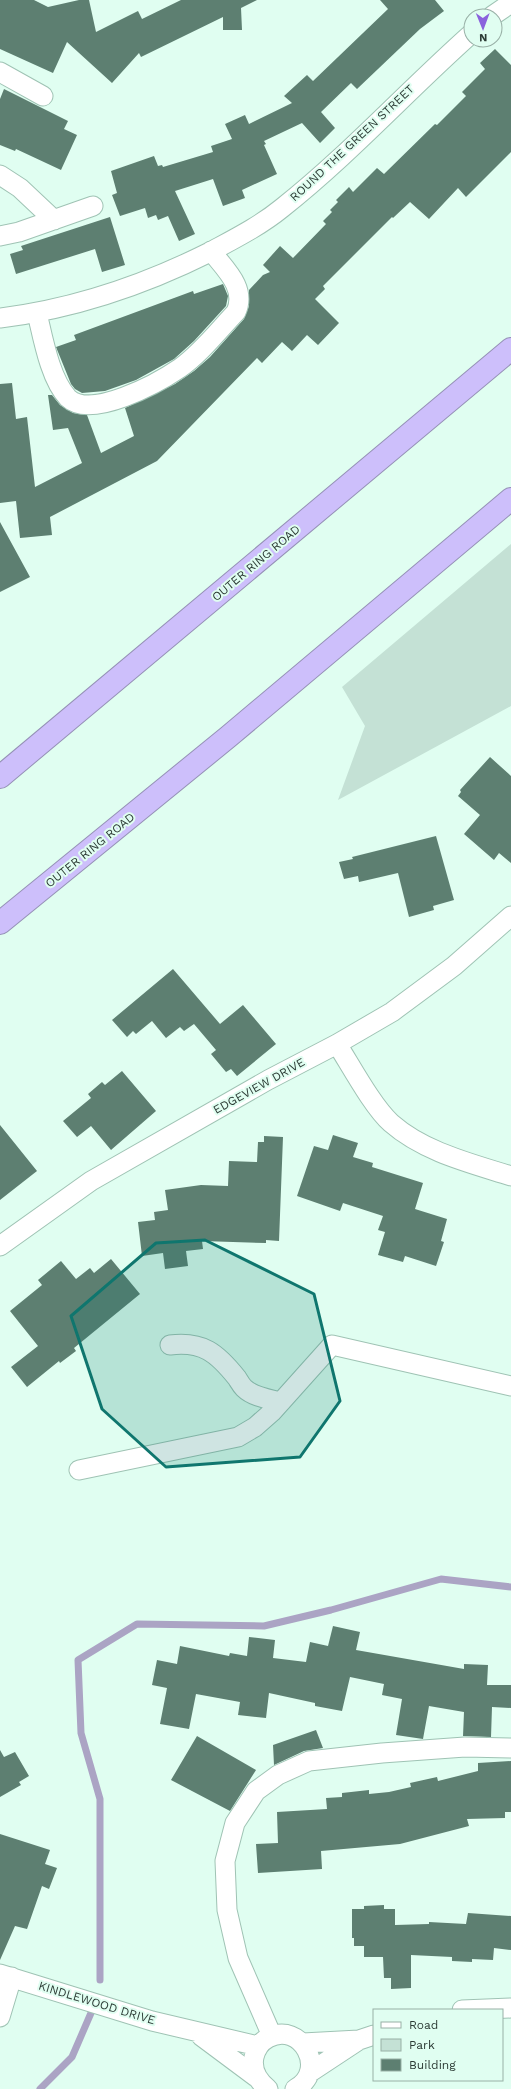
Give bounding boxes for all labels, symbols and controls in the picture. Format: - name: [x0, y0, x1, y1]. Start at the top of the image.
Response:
- north arrow: [463, 8, 503, 48]
- text: N: [479, 31, 487, 44]
- street label: ROUND THE GREEN STREET: [287, 82, 417, 204]
- street label: OUTER RING ROAD: [209, 522, 303, 604]
- street label: OUTER RING ROAD: [43, 810, 137, 890]
- street label: EDGEVIEW DRIVE: [211, 1055, 308, 1117]
- street label: KINDLEWOOD DRIVE: [37, 1979, 157, 2028]
- legend: [373, 2009, 503, 2081]
- text: Road: [409, 2018, 438, 2032]
- text: Park: [409, 2038, 435, 2052]
- text: Building: [409, 2058, 456, 2072]

